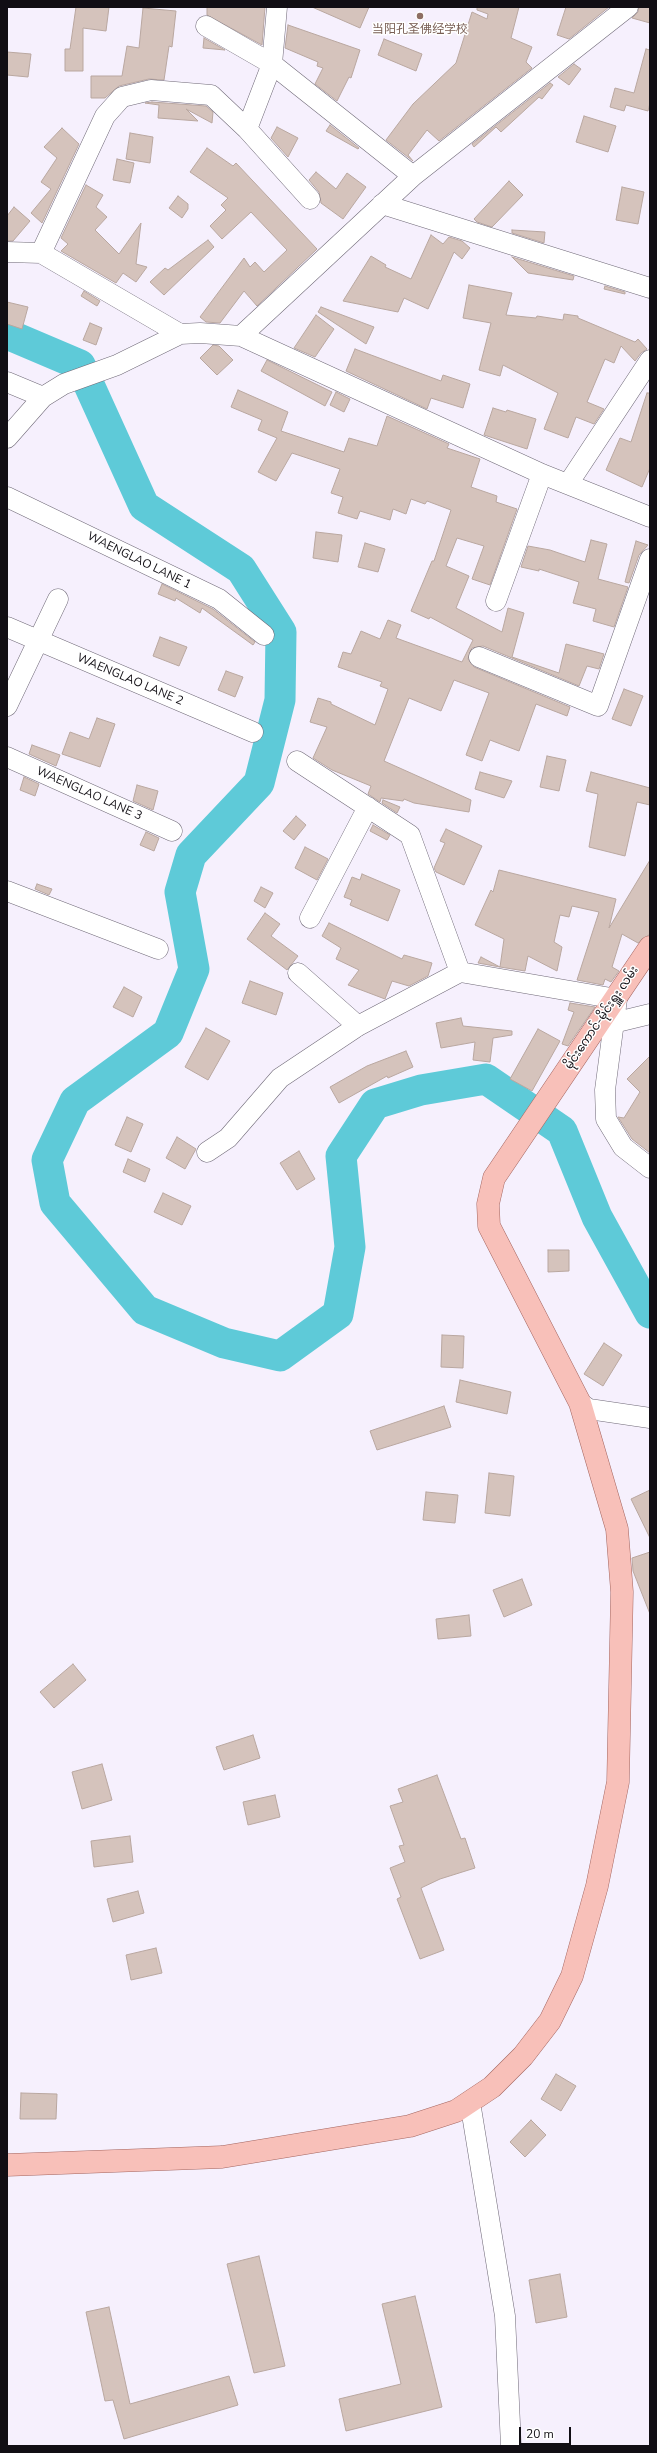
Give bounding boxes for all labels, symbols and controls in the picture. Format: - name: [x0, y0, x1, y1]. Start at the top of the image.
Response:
- marker: 当阳孔圣佛经学校: [415, 11, 425, 21]
- place label: 当阳孔圣佛经学校: [372, 23, 468, 37]
- street label: WAENGLAO LANE 1: [85, 529, 193, 593]
- street label: WAENGLAO LANE 2: [75, 651, 185, 709]
- street label: WAENGLAO LANE 3: [34, 764, 144, 824]
- street label: မိုင်းကောင်-မိုင်းရှူး လမ်း: [562, 964, 642, 1072]
- scale bar: [521, 2419, 573, 2445]
- text: 20 m: [526, 2426, 554, 2442]

